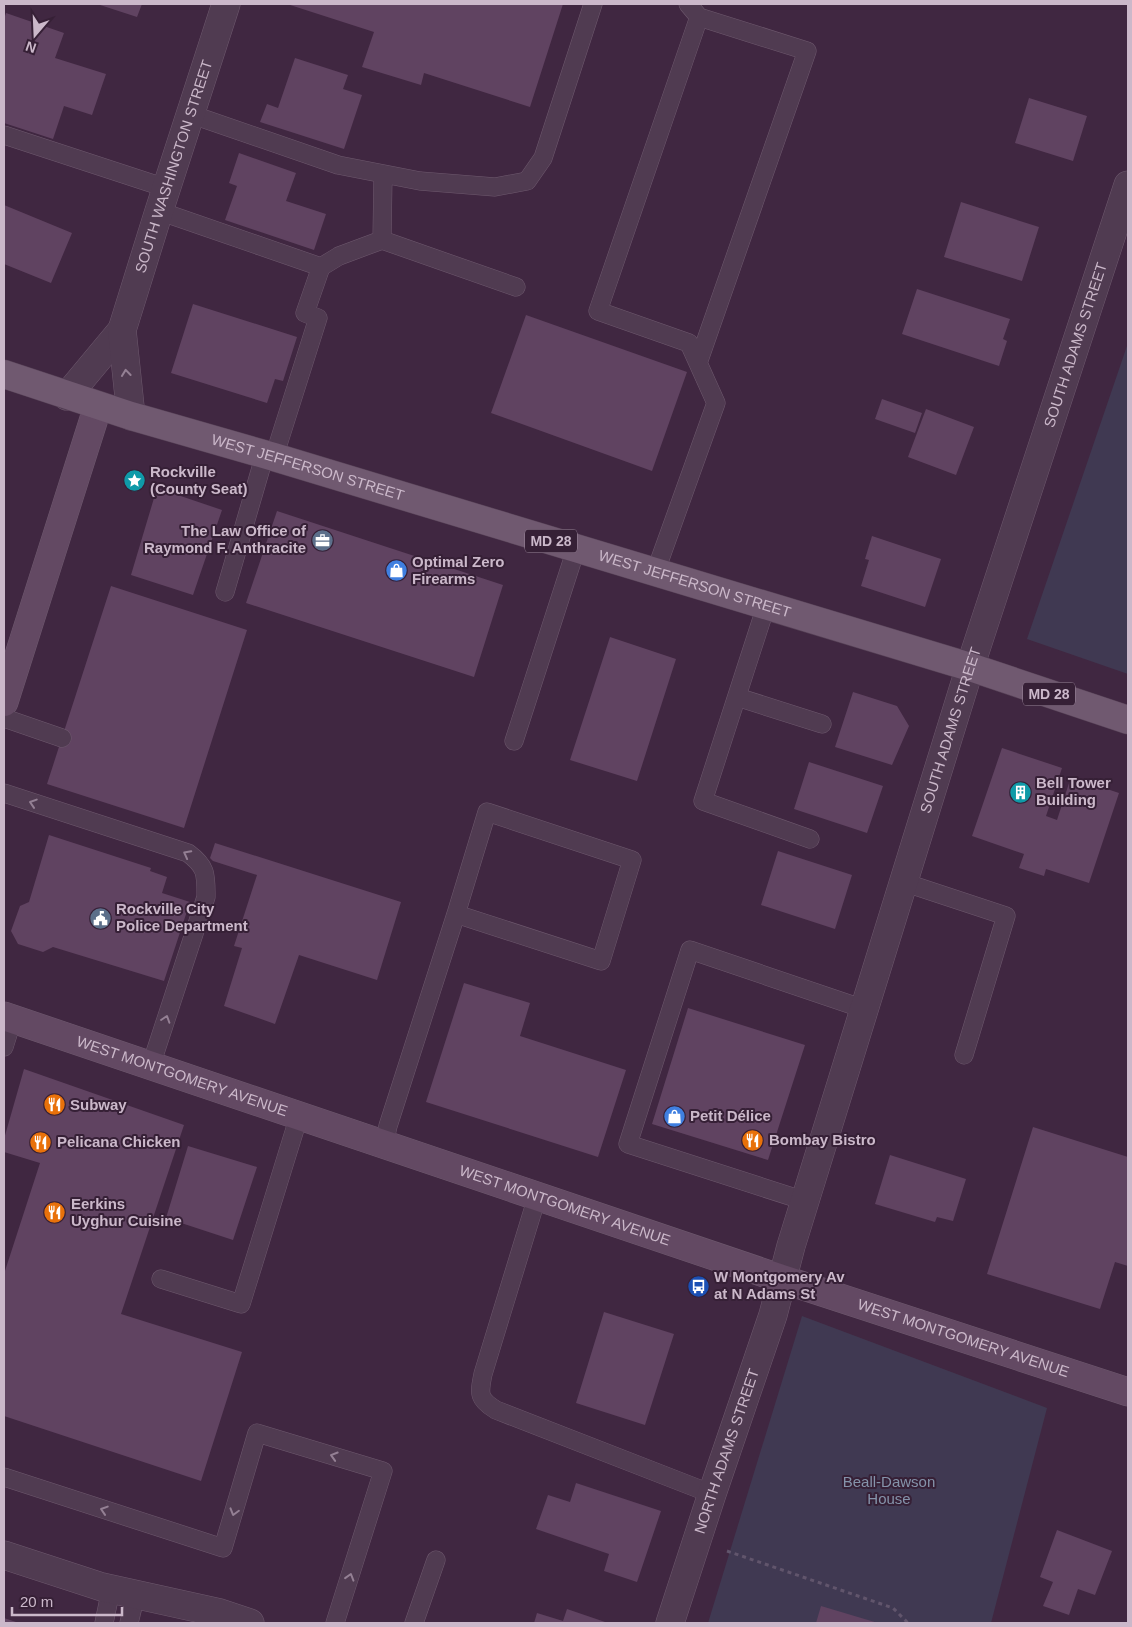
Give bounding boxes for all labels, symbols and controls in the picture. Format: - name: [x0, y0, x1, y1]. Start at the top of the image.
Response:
- north arrow: [10, 10, 60, 60]
- text: N: [23, 38, 38, 57]
- street label: SOUTH WASHINGTON STREET: [131, 58, 215, 275]
- street label: SOUTH ADAMS STREET: [1040, 260, 1110, 430]
- one-way arrow: [121, 369, 132, 377]
- street label: WEST JEFFERSON STREET: [210, 431, 406, 504]
- place label: Rockville (County Seat): [150, 463, 248, 497]
- place icon: Rockville (County Seat): [122, 469, 146, 493]
- place label: The Law Office of Raymond F. Anthracite: [144, 522, 307, 556]
- office icon: The Law Office of Raymond F. Anthracite: [310, 528, 334, 552]
- road number: MD 28: [525, 530, 577, 552]
- street label: WEST JEFFERSON STREET: [597, 546, 793, 620]
- place label: Optimal Zero Firearms: [412, 553, 505, 587]
- shop icon: Optimal Zero Firearms: [384, 559, 408, 583]
- street label: SOUTH ADAMS STREET: [916, 645, 984, 815]
- road number: MD 28: [1023, 682, 1075, 706]
- place label: Bell Tower Building: [1036, 774, 1111, 808]
- building icon: Bell Tower Building: [1008, 780, 1032, 804]
- one-way arrow: [30, 799, 38, 809]
- one-way arrow: [184, 850, 193, 860]
- place label: Rockville City Police Department: [116, 900, 248, 934]
- public building icon: Rockville City Police Department: [88, 906, 112, 930]
- one-way arrow: [160, 1015, 170, 1024]
- street label: WEST MONTGOMERY AVENUE: [75, 1032, 290, 1119]
- restaurant icon: Subway: [42, 1093, 66, 1117]
- place label: Subway: [70, 1096, 127, 1113]
- shop icon: Petit Délice: [662, 1104, 686, 1128]
- place label: Petit Délice: [690, 1107, 771, 1124]
- restaurant icon: Bombay Bistro: [741, 1128, 765, 1152]
- restaurant icon: Pelicana Chicken: [29, 1130, 53, 1154]
- place label: Bombay Bistro: [769, 1131, 876, 1148]
- place label: Pelicana Chicken: [57, 1133, 180, 1150]
- street label: WEST MONTGOMERY AVENUE: [457, 1162, 673, 1249]
- place label: Eerkins Uyghur Cuisine: [71, 1195, 182, 1229]
- restaurant icon: Eerkins Uyghur Cuisine: [43, 1201, 67, 1225]
- place label: W Montgomery Av at N Adams St: [714, 1268, 845, 1302]
- bus stop icon: W Montgomery Av at N Adams St: [686, 1274, 710, 1298]
- street label: WEST MONTGOMERY AVENUE: [856, 1295, 1071, 1380]
- street label: NORTH ADAMS STREET: [691, 1366, 762, 1536]
- one-way arrow: [330, 1452, 338, 1462]
- park label: Beall-Dawson House: [843, 1473, 935, 1507]
- one-way arrow: [101, 1505, 109, 1515]
- one-way arrow: [229, 1507, 239, 1515]
- one-way arrow: [344, 1573, 354, 1581]
- scale bar: [12, 1584, 122, 1616]
- text: 20 m: [20, 1593, 53, 1610]

